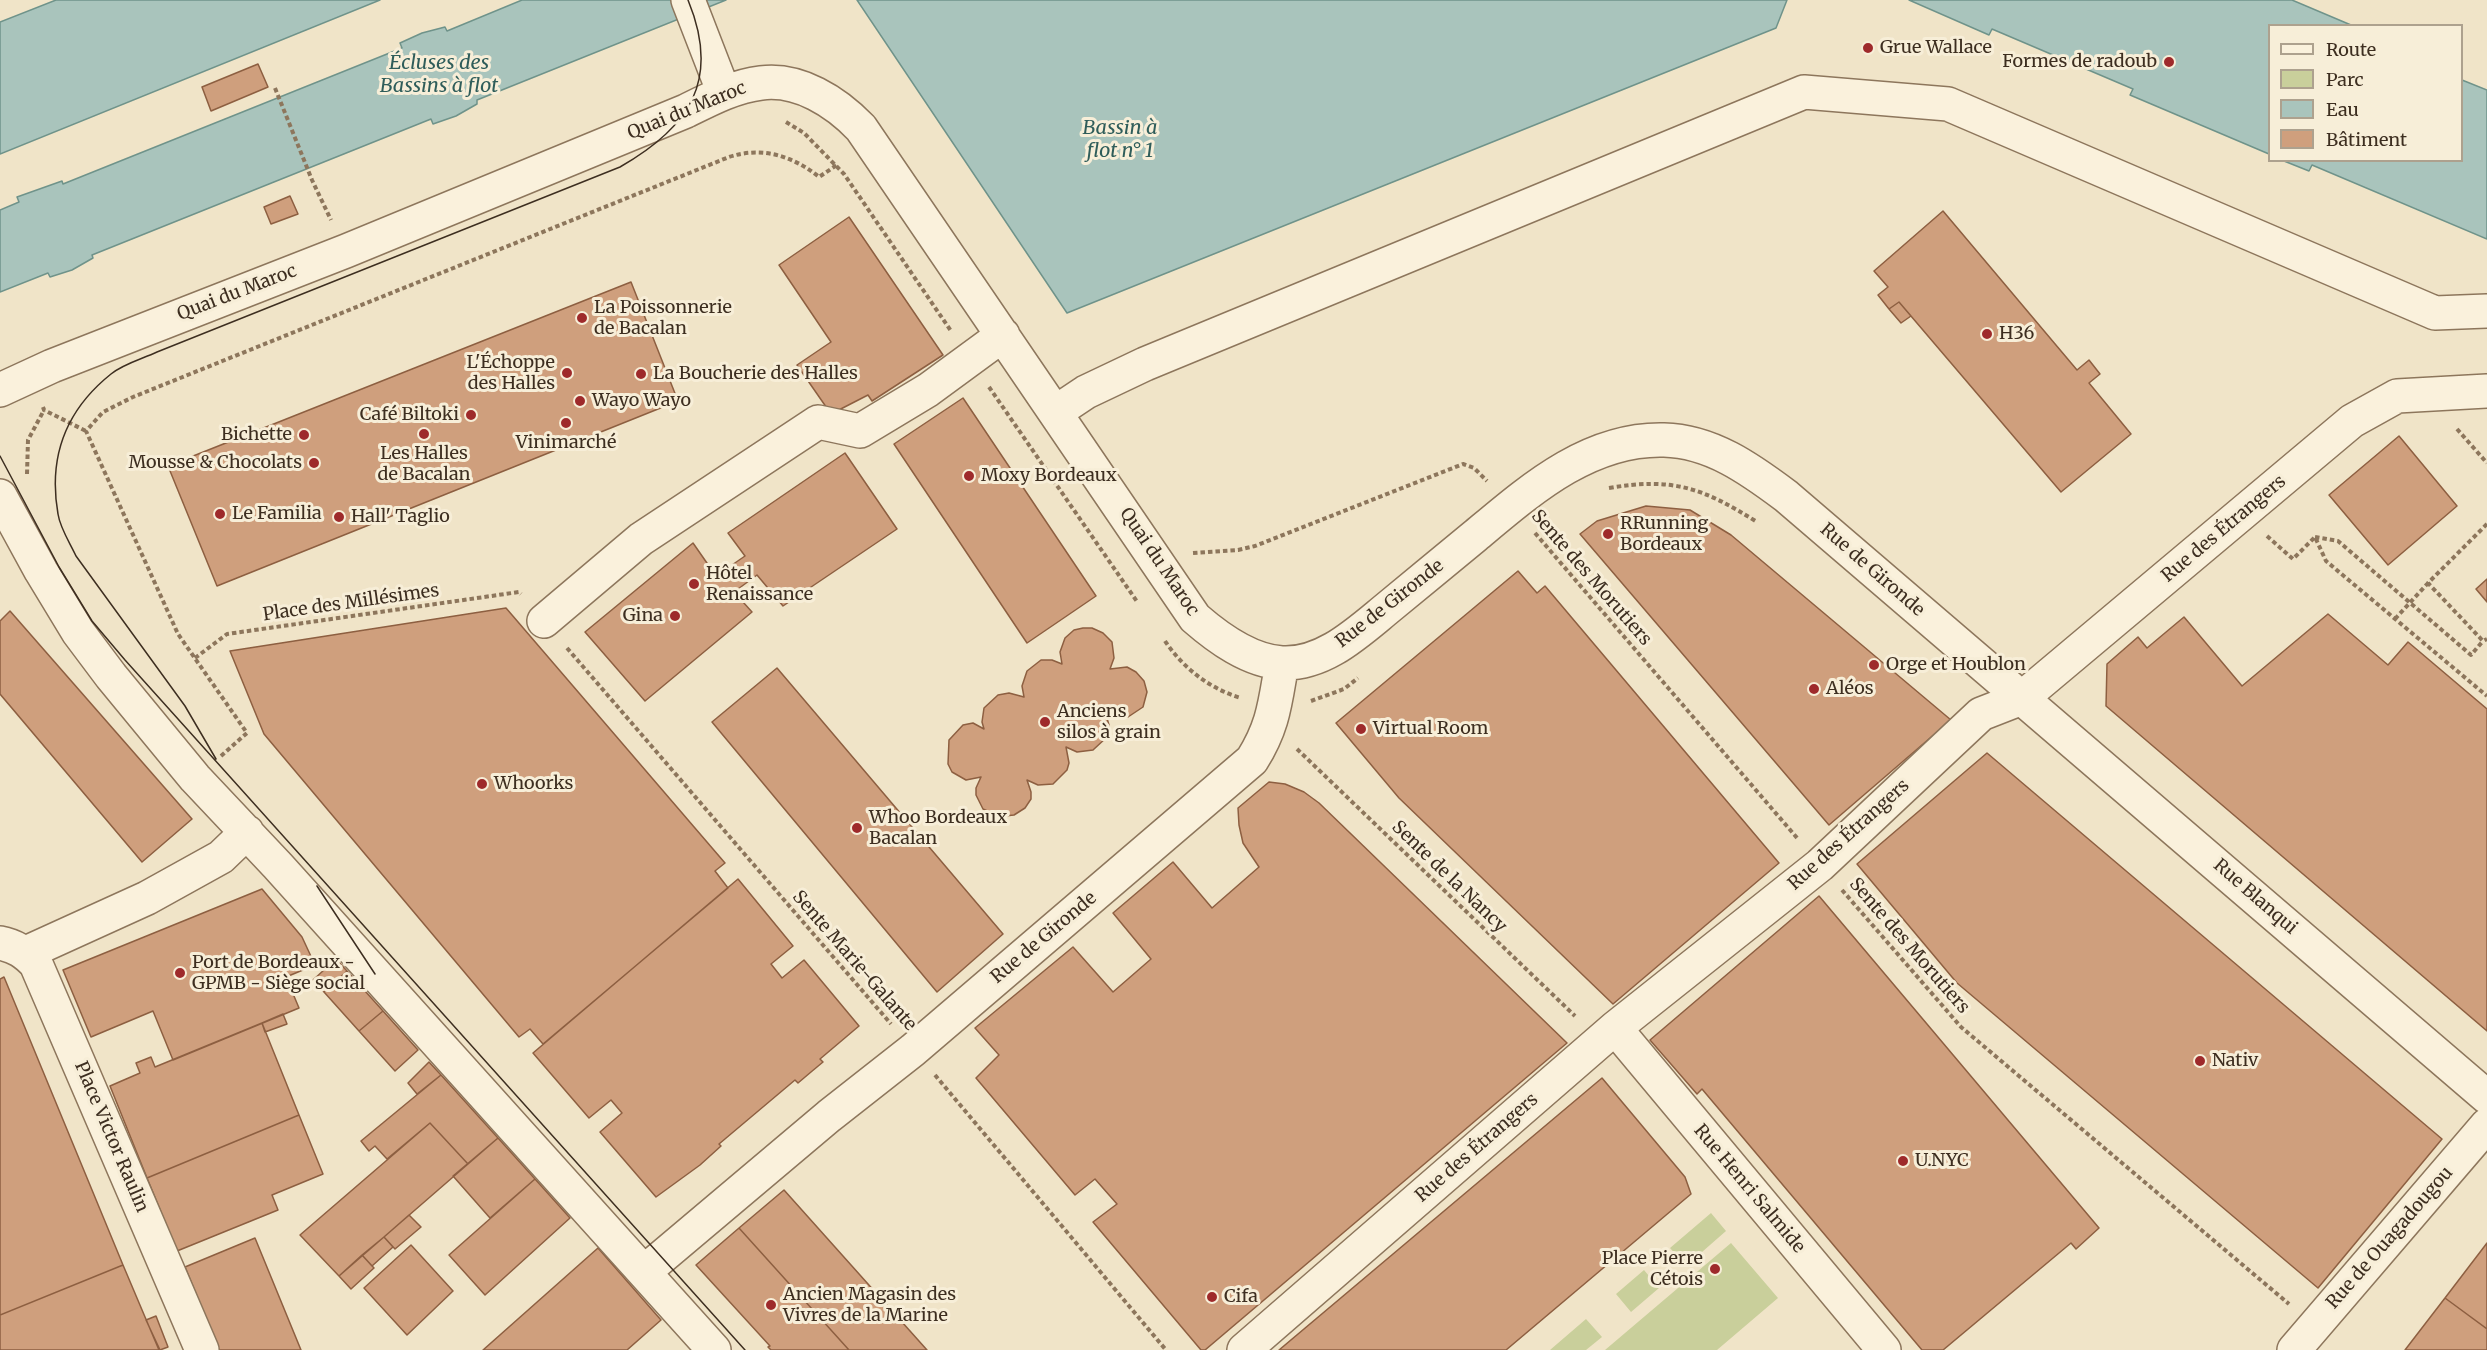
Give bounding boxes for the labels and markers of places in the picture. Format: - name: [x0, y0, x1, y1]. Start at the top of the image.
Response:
- place label: Grue Wallace: [1880, 37, 1992, 59]
- marker: Grue Wallace: [1861, 41, 1875, 55]
- place label: Formes de radoub: [2002, 51, 2157, 73]
- marker: Formes de radoub: [2162, 55, 2176, 69]
- place label: La Poissonnerie de Bacalan: [594, 297, 732, 340]
- marker: La Poissonnerie de Bacalan: [575, 311, 589, 325]
- place label: H36: [1999, 323, 2034, 345]
- marker: H36: [1980, 327, 1994, 341]
- place label: L'Échoppe des Halles: [467, 352, 555, 394]
- place label: La Boucherie des Halles: [653, 363, 858, 385]
- marker: L'Échoppe des Halles: [560, 366, 574, 380]
- marker: La Boucherie des Halles: [634, 367, 648, 381]
- place label: Wayo Wayo: [592, 390, 691, 412]
- marker: Wayo Wayo: [573, 394, 587, 408]
- place label: Café Biltoki: [360, 404, 459, 426]
- marker: Café Biltoki: [464, 408, 478, 422]
- marker: Vinimarché: [559, 416, 573, 430]
- place label: Bichette: [221, 424, 292, 446]
- marker: Les Halles de Bacalan: [417, 427, 431, 441]
- marker: Bichette: [297, 428, 311, 442]
- place label: Vinimarché: [516, 432, 616, 454]
- place label: Les Halles de Bacalan: [378, 443, 470, 486]
- place label: Mousse & Chocolats: [128, 452, 302, 474]
- marker: Mousse & Chocolats: [307, 456, 321, 470]
- place label: Moxy Bordeaux: [981, 465, 1117, 487]
- marker: Moxy Bordeaux: [962, 469, 976, 483]
- place label: Le Familia: [232, 503, 322, 525]
- place label: Hall' Taglio: [351, 506, 450, 528]
- marker: Le Familia: [213, 507, 227, 521]
- marker: Hall' Taglio: [332, 510, 346, 524]
- place label: RRunning Bordeaux: [1620, 513, 1708, 556]
- marker: RRunning Bordeaux: [1601, 527, 1615, 541]
- place label: Hôtel Renaissance: [706, 563, 813, 606]
- marker: Hôtel Renaissance: [687, 577, 701, 591]
- place label: Gina: [623, 605, 663, 627]
- marker: Gina: [668, 609, 682, 623]
- place label: Orge et Houblon: [1886, 654, 2026, 676]
- marker: Orge et Houblon: [1867, 658, 1881, 672]
- place label: Aléos: [1826, 678, 1874, 700]
- marker: Aléos: [1807, 682, 1821, 696]
- place label: Anciens silos à grain: [1057, 701, 1161, 744]
- marker: Anciens silos à grain: [1038, 715, 1052, 729]
- place label: Virtual Room: [1373, 718, 1488, 740]
- marker: Virtual Room: [1354, 722, 1368, 736]
- place label: Whoorks: [494, 773, 573, 795]
- marker: Whoorks: [475, 777, 489, 791]
- place label: Whoo Bordeaux Bacalan: [869, 807, 1007, 850]
- marker: Whoo Bordeaux Bacalan: [850, 821, 864, 835]
- place label: Port de Bordeaux - GPMB - Siège social: [192, 952, 365, 994]
- marker: Port de Bordeaux - GPMB - Siège social: [173, 966, 187, 980]
- place label: Nativ: [2212, 1050, 2258, 1072]
- marker: Nativ: [2193, 1054, 2207, 1068]
- place label: U.NYC: [1915, 1150, 1969, 1172]
- marker: U.NYC: [1896, 1154, 1910, 1168]
- place label: Place Pierre Cétois: [1602, 1248, 1703, 1290]
- marker: Place Pierre Cétois: [1708, 1262, 1722, 1276]
- place label: Ancien Magasin des Vivres de la Marine: [783, 1284, 956, 1326]
- place label: Cifa: [1224, 1286, 1258, 1308]
- marker: Cifa: [1205, 1290, 1219, 1304]
- marker: Ancien Magasin des Vivres de la Marine: [764, 1298, 778, 1312]

